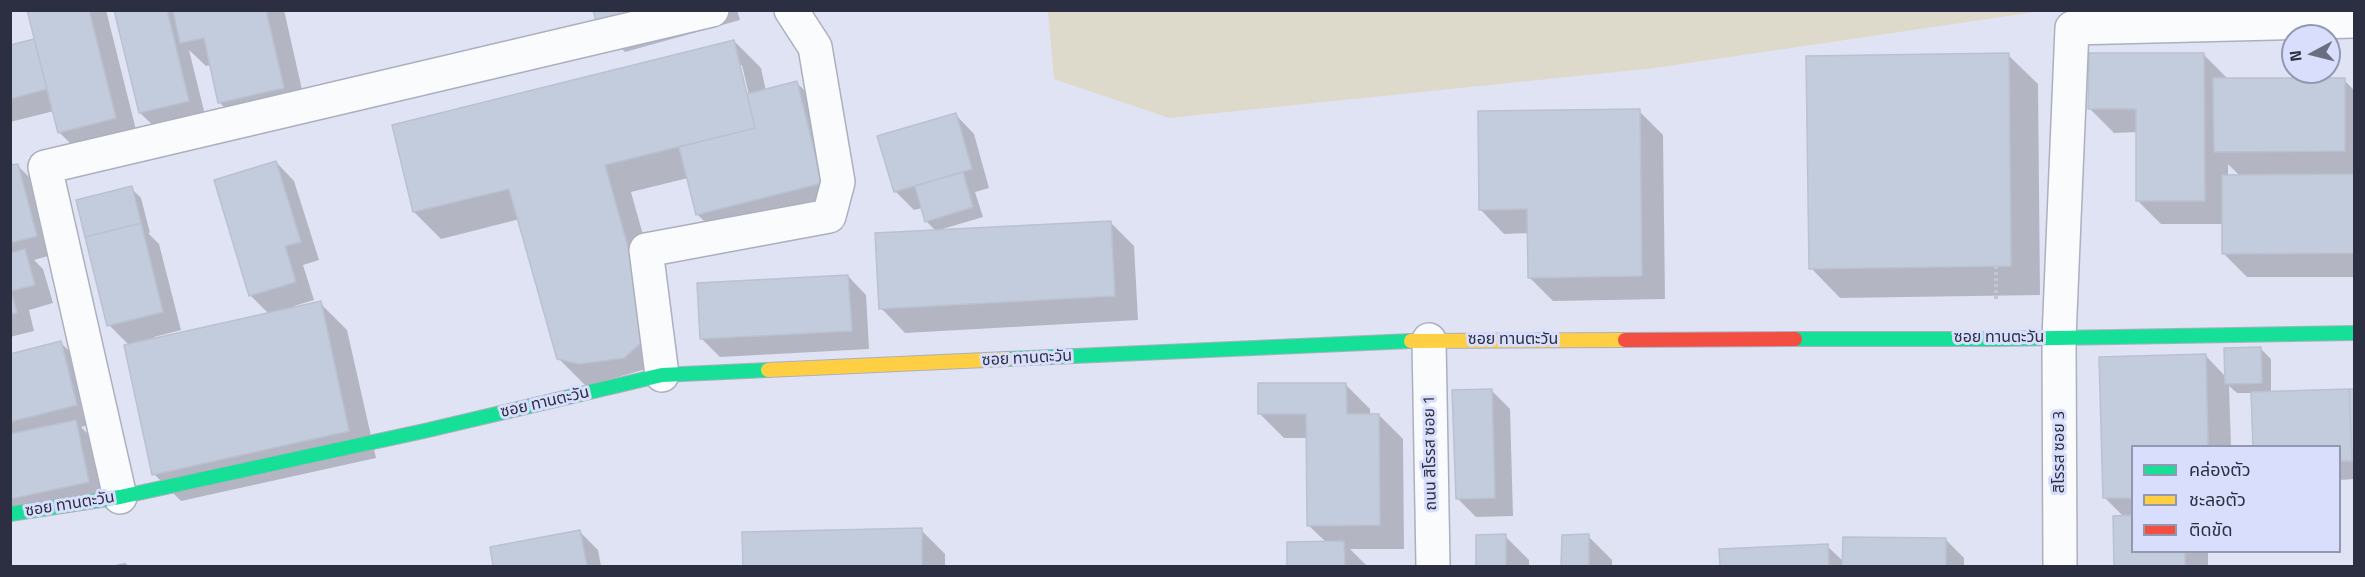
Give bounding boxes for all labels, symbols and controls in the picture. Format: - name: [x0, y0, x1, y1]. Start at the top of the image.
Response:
- north arrow: [2281, 24, 2341, 84]
- text: N: [2283, 49, 2308, 63]
- street label: ซอย ทานตะวัน: [1954, 328, 2044, 348]
- street label: ซอย ทานตะวัน: [1468, 330, 1558, 350]
- street label: ซอย ทานตะวัน: [981, 347, 1073, 371]
- street label: ซอย ทานตะวัน: [499, 383, 591, 423]
- street label: ถนน สิโรรส ซอย 1: [1420, 395, 1442, 511]
- street label: สิโรรส ซอย 3: [2050, 411, 2070, 493]
- legend: [2131, 445, 2341, 553]
- text: คล่องตัว: [2189, 456, 2251, 483]
- text: ชะลอตัว: [2189, 486, 2246, 513]
- street label: ซอย ทานตะวัน: [24, 488, 116, 522]
- text: ติดขัด: [2189, 516, 2232, 543]

